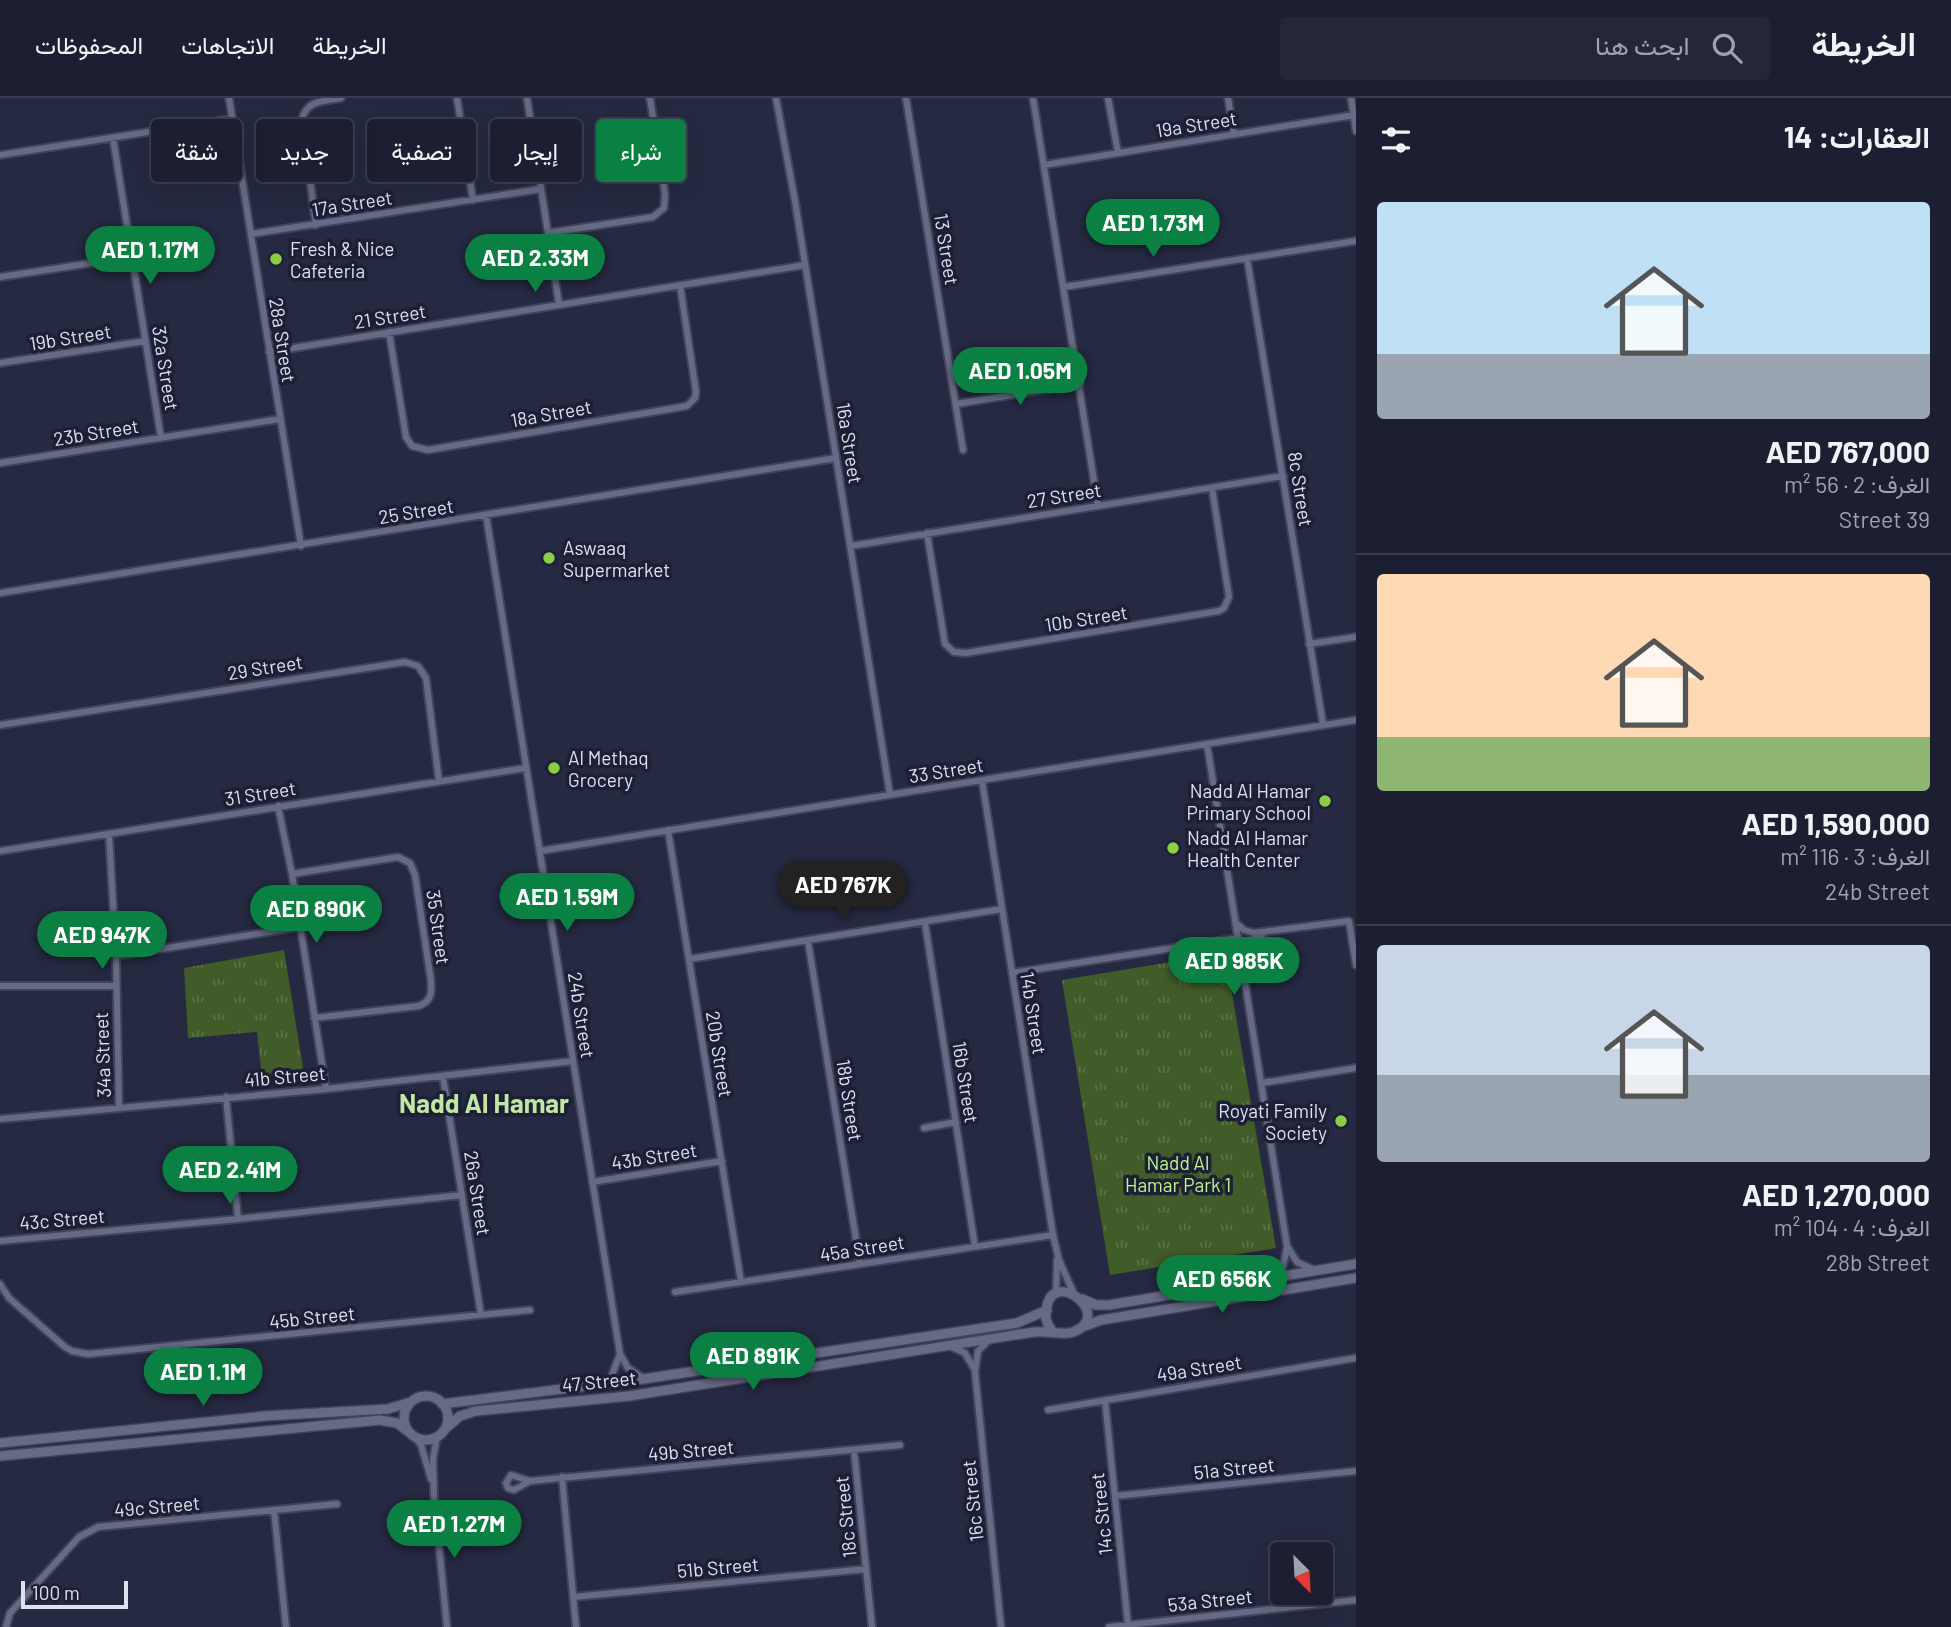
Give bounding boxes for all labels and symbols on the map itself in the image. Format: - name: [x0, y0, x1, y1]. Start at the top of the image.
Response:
- street label: 19a Street: [1154, 106, 1238, 142]
- street label: 17a Street: [310, 185, 394, 221]
- pin: AED 1.73M: [1073, 200, 1233, 259]
- street label: 13 Street: [930, 212, 964, 286]
- pin: AED 1.17M: [70, 226, 230, 286]
- pin: AED 2.33M: [455, 234, 615, 294]
- place label: Fresh & Nice Cafeteria: [290, 237, 394, 282]
- marker: Fresh & Nice Cafeteria: [268, 251, 284, 267]
- street label: 28a Street: [265, 296, 301, 384]
- street label: 21 Street: [353, 299, 427, 333]
- street label: 19b Street: [27, 319, 113, 355]
- street label: 32a Street: [148, 324, 184, 412]
- pin: AED 1.05M: [940, 348, 1100, 407]
- street label: 18a Street: [509, 395, 593, 431]
- street label: 16a Street: [832, 401, 868, 485]
- street label: 23b Street: [52, 414, 140, 450]
- street label: 8c Street: [1284, 450, 1318, 528]
- street label: 27 Street: [1025, 478, 1103, 512]
- street label: 25 Street: [377, 494, 455, 528]
- place label: Aswaaq Supermarket: [563, 536, 670, 581]
- marker: Aswaaq Supermarket: [541, 550, 557, 566]
- street label: 10b Street: [1043, 600, 1129, 636]
- street label: 29 Street: [226, 650, 304, 684]
- place label: Al Methaq Grocery: [568, 746, 649, 791]
- street label: 33 Street: [907, 753, 985, 787]
- marker: Al Methaq Grocery: [546, 760, 562, 776]
- street label: 31 Street: [223, 776, 297, 810]
- place label: Nadd Al Hamar Primary School: [1186, 779, 1311, 824]
- marker: Nadd Al Hamar Primary School: [1317, 793, 1333, 809]
- place label: Nadd Al Hamar Health Center: [1187, 826, 1308, 871]
- marker: Nadd Al Hamar Health Center: [1165, 840, 1181, 856]
- pin: AED 767K: [771, 862, 915, 921]
- pin: AED 1.59M: [487, 874, 647, 933]
- pin: AED 890K: [244, 886, 388, 945]
- street label: 35 Street: [422, 888, 456, 966]
- pin: AED 947K: [30, 912, 174, 971]
- pin: AED 985K: [1162, 937, 1306, 997]
- street label: 24b Street: [564, 970, 600, 1060]
- street label: 14b Street: [1016, 970, 1052, 1056]
- street label: 20b Street: [702, 1009, 738, 1099]
- street label: 34a Street: [89, 1012, 115, 1098]
- street label: 16b Street: [948, 1039, 984, 1125]
- street label: 18b Street: [832, 1057, 868, 1143]
- street label: 41b Street: [243, 1061, 327, 1091]
- district label: Nadd Al Hamar: [399, 1087, 569, 1118]
- place label: Royati Family Society: [1218, 1099, 1327, 1144]
- marker: Royati Family Society: [1333, 1113, 1349, 1129]
- street label: 43b Street: [610, 1138, 698, 1174]
- pin: AED 2.41M: [150, 1146, 310, 1206]
- street label: 26a Street: [460, 1149, 496, 1237]
- park label: Nadd Al Hamar Park 1: [1125, 1151, 1231, 1196]
- street label: 43c Street: [18, 1204, 106, 1234]
- street label: 45a Street: [818, 1230, 906, 1266]
- pin: AED 656K: [1150, 1256, 1294, 1315]
- street label: 45b Street: [268, 1301, 356, 1333]
- pin: AED 891K: [681, 1332, 825, 1392]
- pin: AED 1.1M: [131, 1348, 275, 1408]
- street label: 49a Street: [1155, 1350, 1243, 1386]
- street label: 47 Street: [561, 1366, 637, 1396]
- street label: 49b Street: [647, 1435, 735, 1465]
- street label: 51a Street: [1192, 1452, 1276, 1484]
- street label: 16c Street: [956, 1459, 988, 1543]
- street label: 14c Street: [1085, 1472, 1117, 1556]
- street label: 18c Street: [829, 1475, 861, 1559]
- street label: 49c Street: [113, 1491, 201, 1521]
- pin: AED 1.27M: [374, 1500, 534, 1560]
- north arrow: [1270, 1542, 1334, 1605]
- street label: 51b Street: [676, 1552, 760, 1582]
- scale bar: [21, 1578, 128, 1610]
- street label: 53a Street: [1167, 1584, 1253, 1616]

